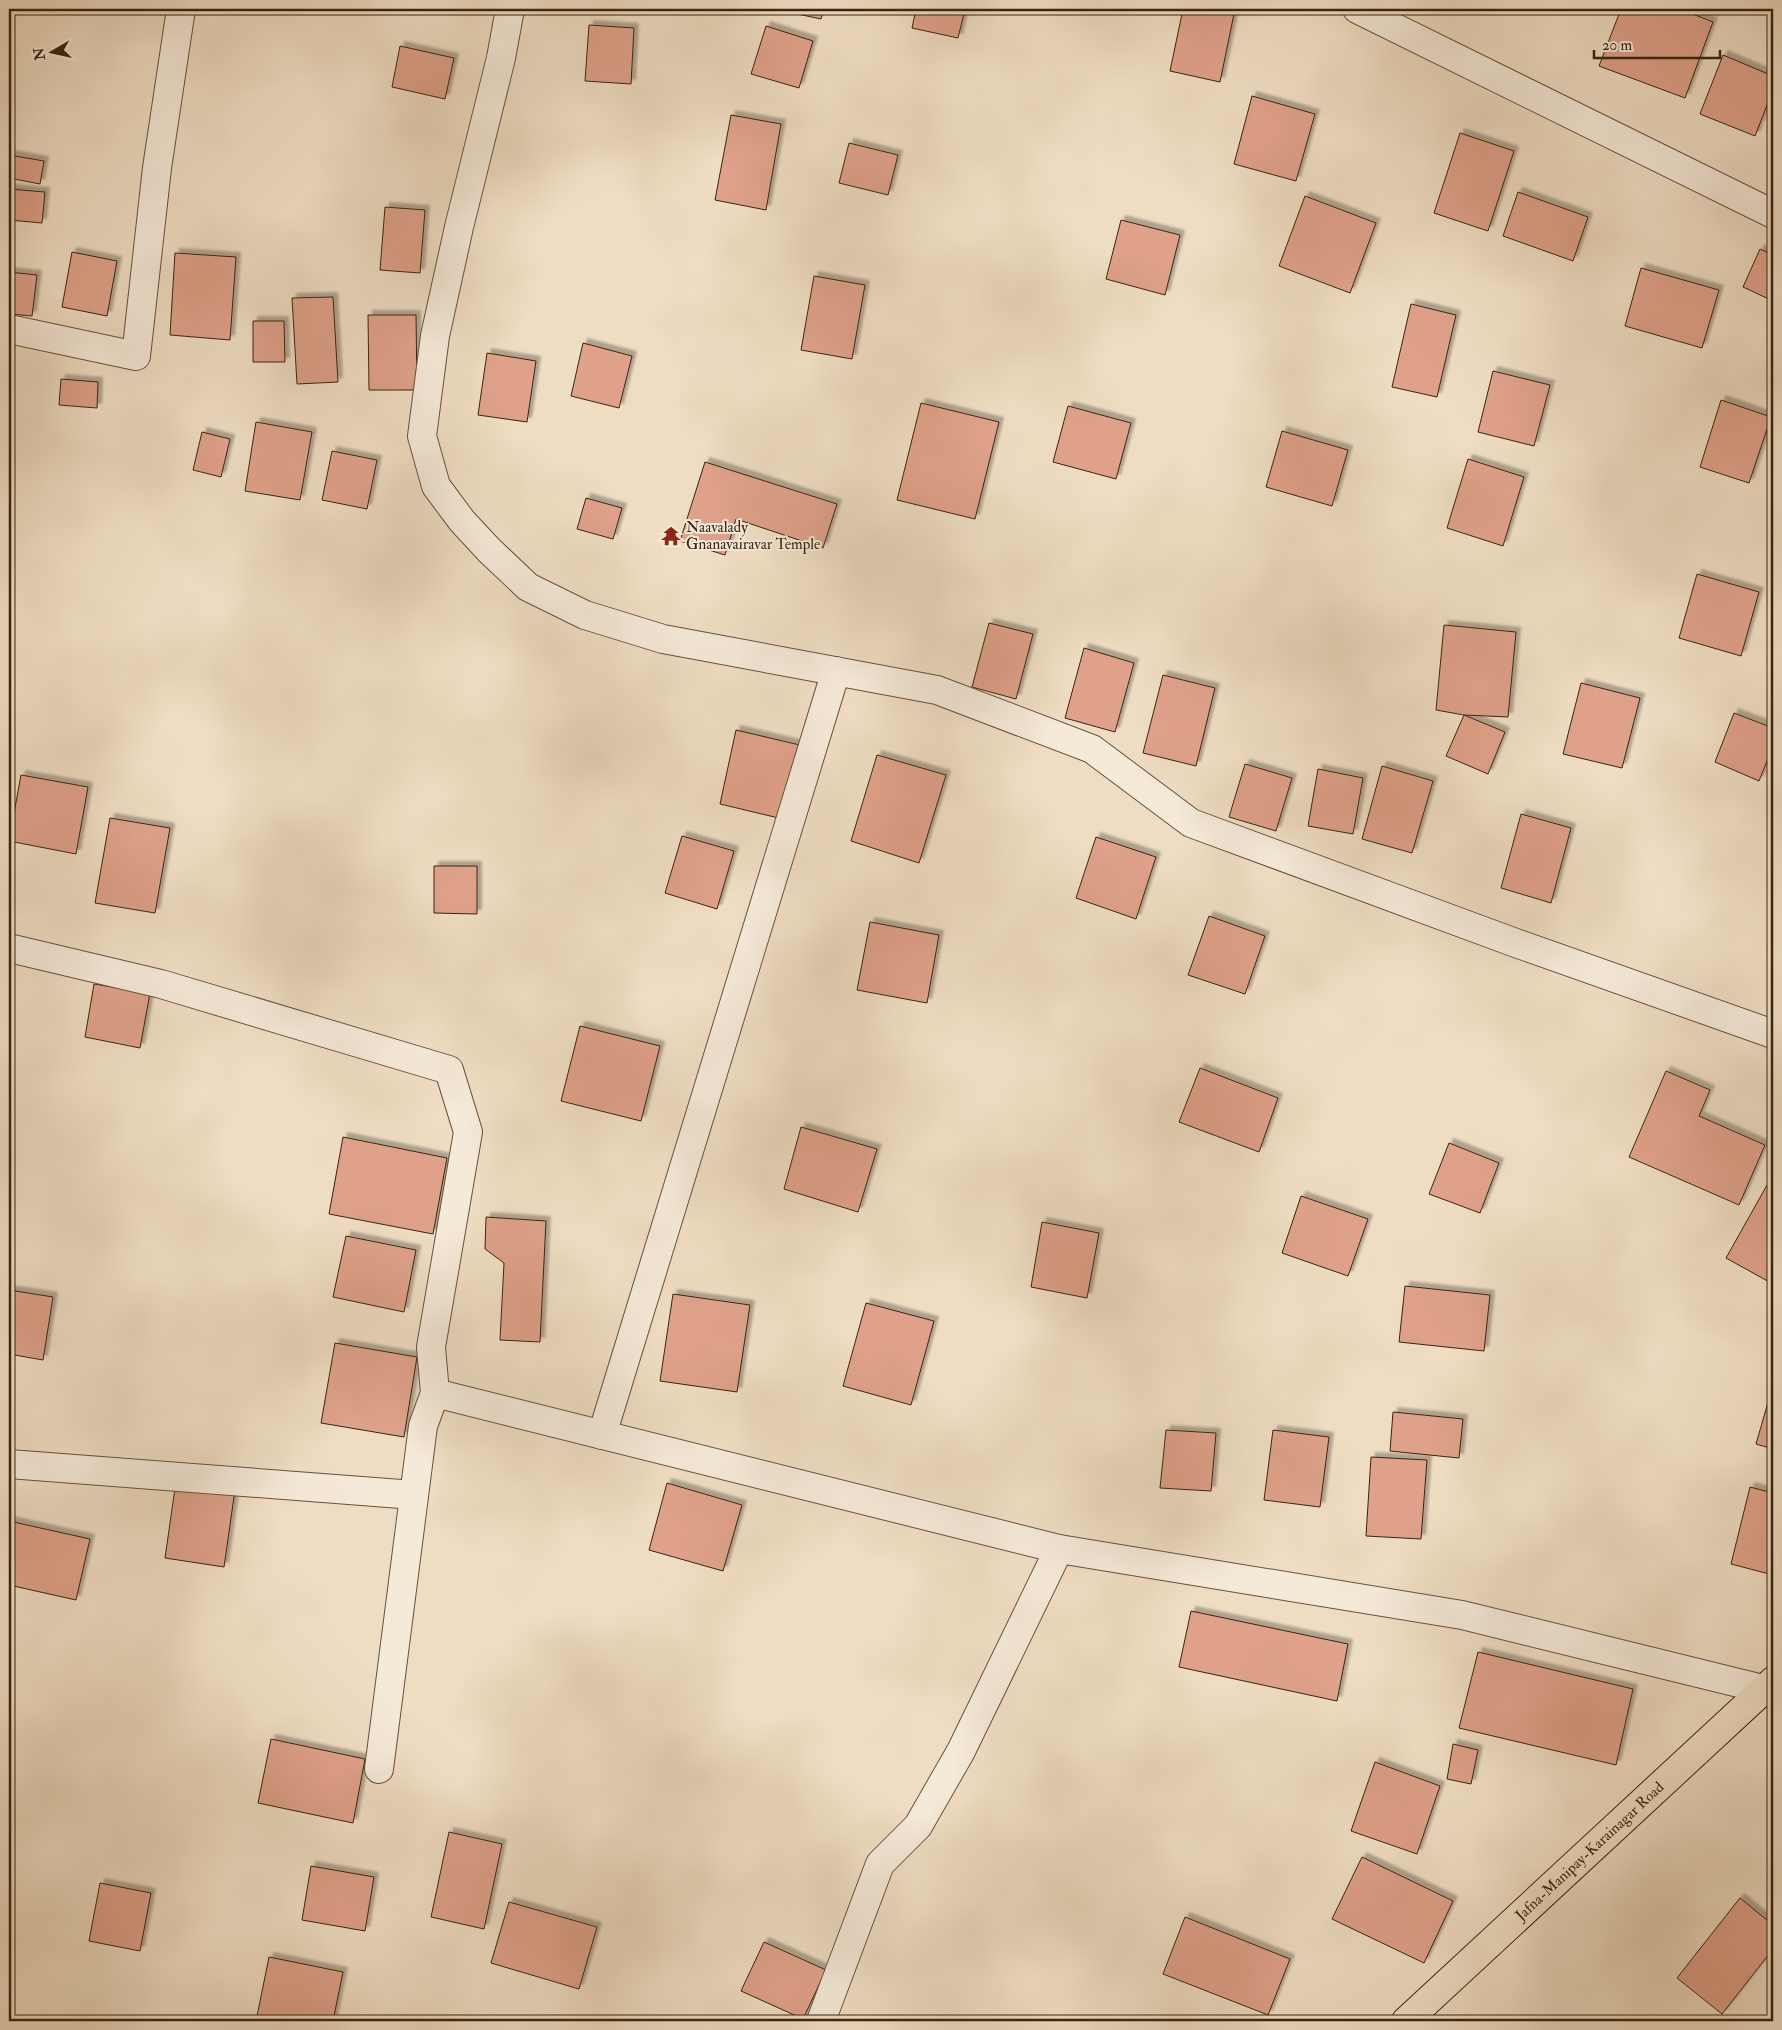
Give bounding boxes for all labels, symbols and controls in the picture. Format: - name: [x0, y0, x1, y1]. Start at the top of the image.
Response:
- north arrow: [28, 28, 78, 78]
- scale bar: [1594, 28, 1721, 60]
- text: 20 m: [1602, 36, 1632, 55]
- text: N: [30, 46, 49, 62]
- place label: Naavalady Gnanavairavar Temple: [686, 518, 820, 555]
- temple icon: Naavalady Gnanavairavar Temple: [660, 525, 682, 547]
- street label: Jafna-Manipay-Karainagar Road: [1510, 1777, 1668, 1926]

